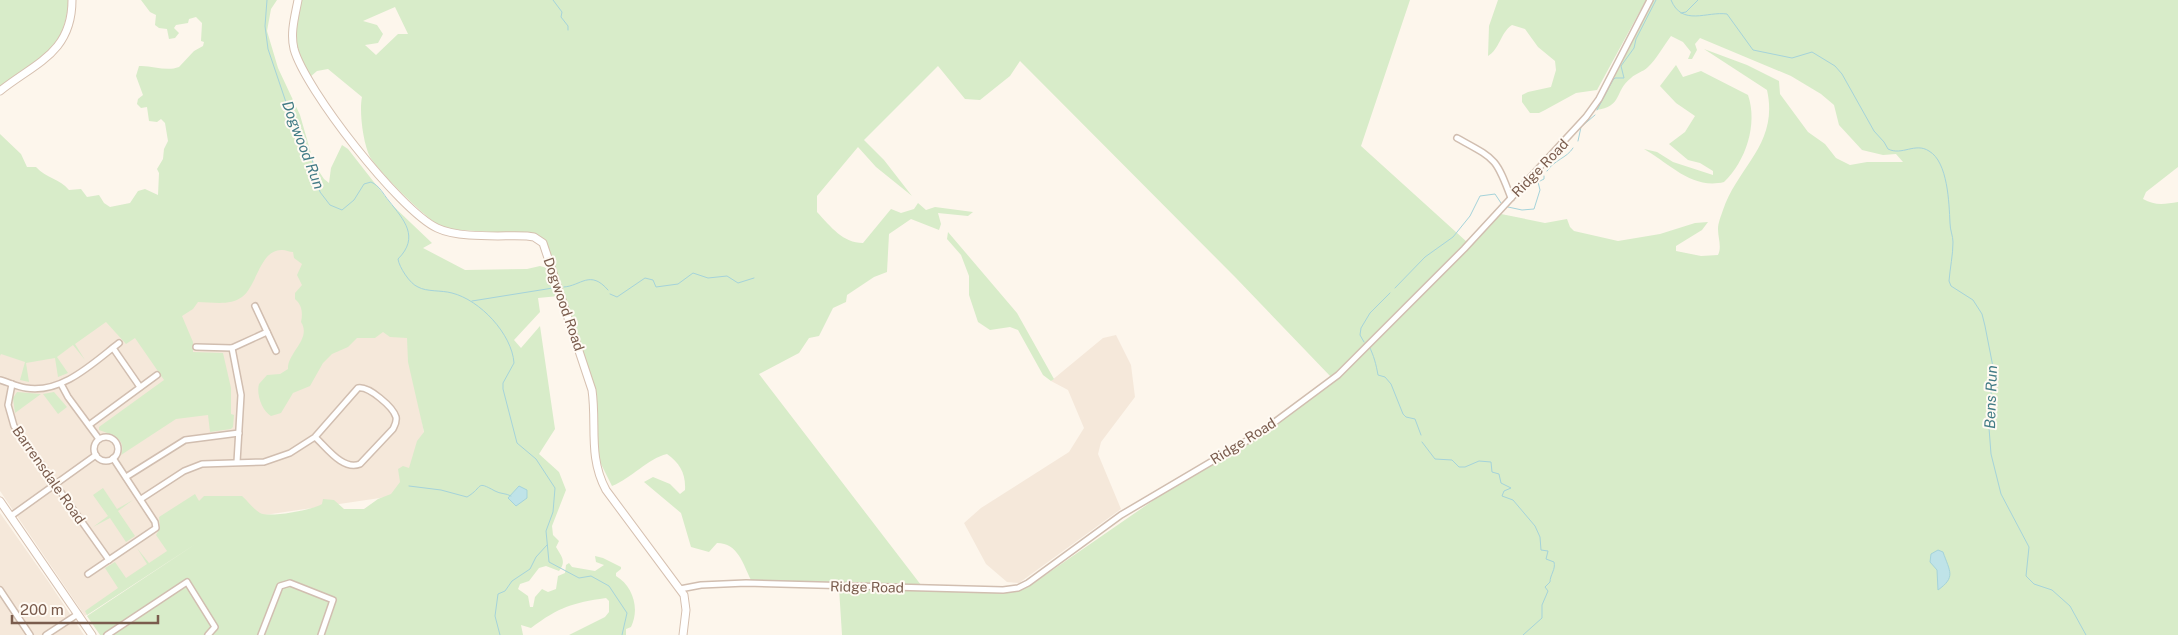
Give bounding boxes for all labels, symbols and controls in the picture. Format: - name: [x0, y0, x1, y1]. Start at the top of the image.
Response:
- water label: Dogwood Run: [279, 98, 328, 191]
- street label: Ridge Road: [1509, 136, 1571, 200]
- street label: Dogwood Road: [541, 255, 587, 353]
- water label: Bens Run: [1981, 365, 2000, 429]
- street label: Ridge Road: [1207, 415, 1279, 467]
- street label: Barrensdale Road: [9, 423, 89, 527]
- street label: Ridge Road: [830, 578, 904, 596]
- scale bar: [12, 592, 159, 624]
- text: 200 m: [20, 601, 64, 618]

